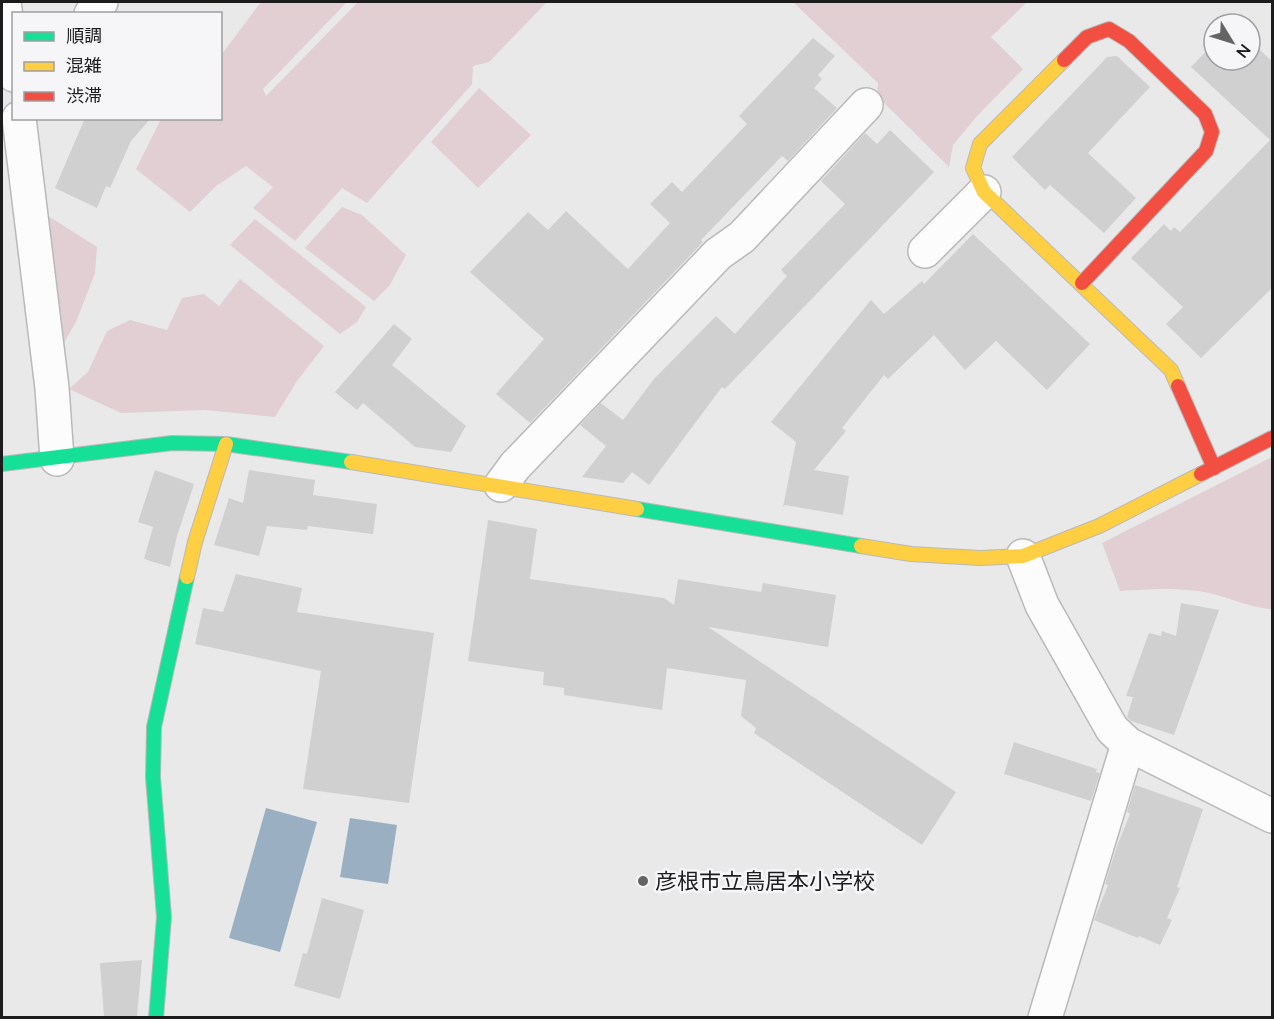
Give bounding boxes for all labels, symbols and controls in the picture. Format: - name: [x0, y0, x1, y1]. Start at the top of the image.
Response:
- legend: [12, 12, 222, 120]
- north arrow: [1202, 12, 1262, 72]
- text: 順調: [66, 24, 102, 47]
- text: N: [1232, 40, 1255, 62]
- text: 混雑: [66, 54, 102, 77]
- text: 渋滞: [66, 84, 102, 107]
- place label: 彦根市立鳥居本小学校: [655, 867, 875, 895]
- marker: 彦根市立鳥居本小学校: [636, 874, 650, 888]

